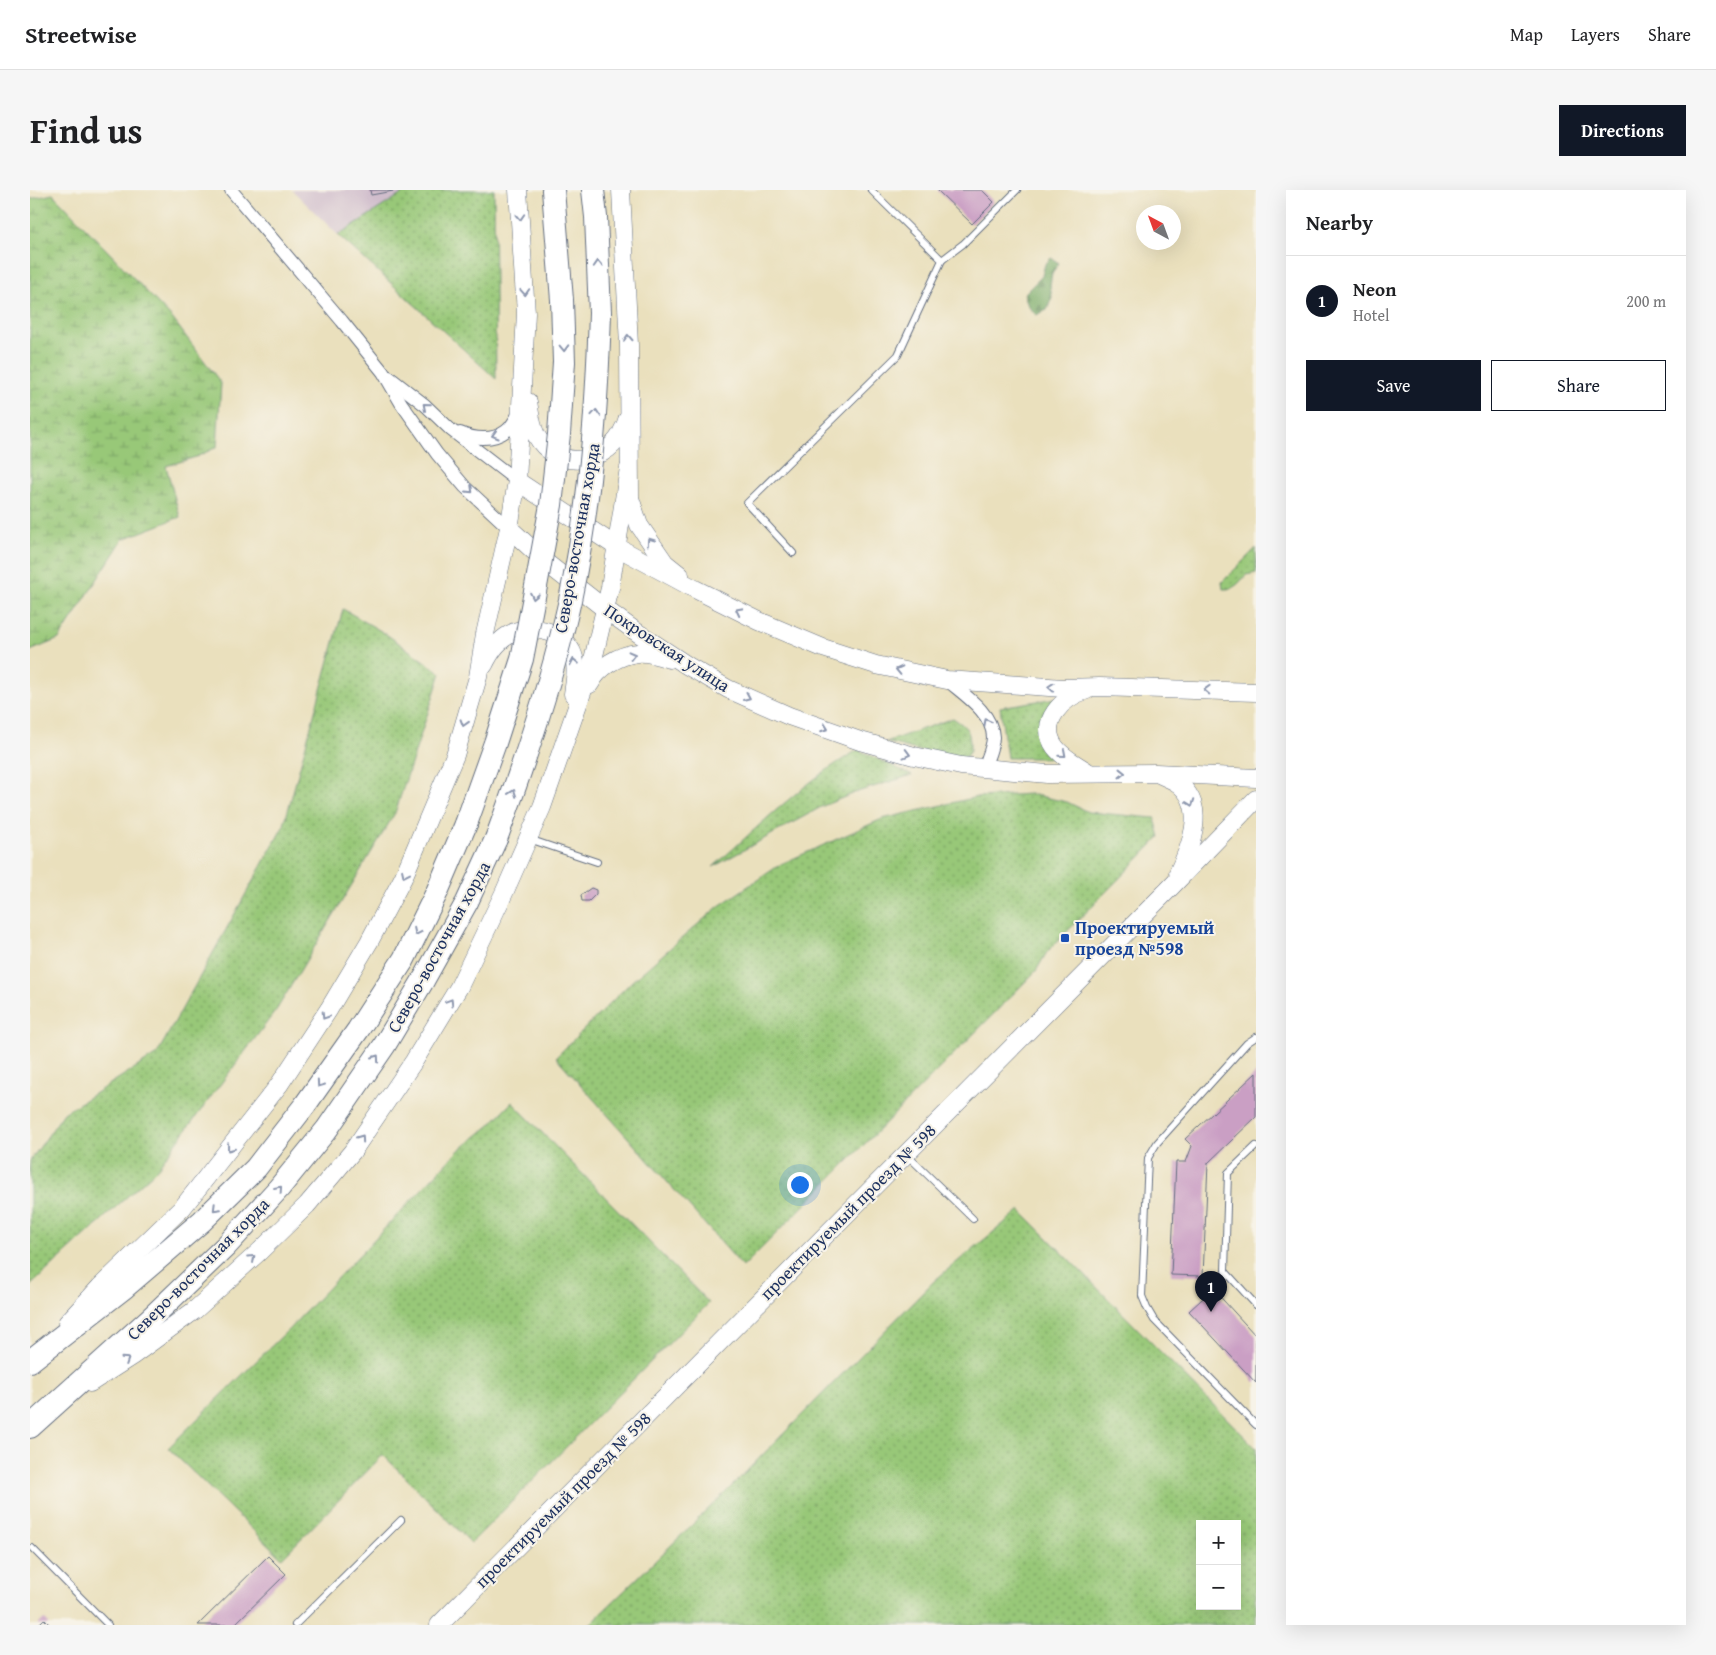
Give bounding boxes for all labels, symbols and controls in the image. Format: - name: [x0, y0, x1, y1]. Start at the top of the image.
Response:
- text: Streetwise: [25, 17, 137, 52]
- text: Map: [1510, 21, 1543, 48]
- text: Layers: [1571, 21, 1620, 48]
- text: Share: [1648, 21, 1691, 48]
- text: Find us: [30, 105, 143, 156]
- button: Directions: [1559, 105, 1686, 156]
- north arrow: [1136, 205, 1181, 250]
- text: Nearby: [1306, 207, 1373, 238]
- one-way arrow: [514, 213, 525, 221]
- one-way arrow: [593, 260, 604, 268]
- text: Neon: [1353, 275, 1396, 303]
- one-way arrow: [519, 288, 530, 296]
- text: 1: [1318, 289, 1326, 313]
- text: 200 m: [1626, 289, 1666, 313]
- text: Hotel: [1353, 303, 1389, 327]
- one-way arrow: [623, 334, 634, 342]
- one-way arrow: [559, 345, 569, 353]
- button: Save: [1306, 360, 1481, 411]
- button: Share: [1491, 360, 1666, 411]
- one-way arrow: [422, 403, 431, 412]
- one-way arrow: [590, 409, 601, 417]
- one-way arrow: [491, 429, 500, 439]
- street label: Северо-восточная хорда: [546, 440, 607, 635]
- one-way arrow: [464, 484, 473, 493]
- one-way arrow: [647, 537, 656, 547]
- one-way arrow: [529, 592, 540, 601]
- street label: Покровская улица: [599, 597, 736, 699]
- one-way arrow: [735, 607, 744, 617]
- one-way arrow: [628, 650, 636, 661]
- one-way arrow: [569, 657, 580, 666]
- one-way arrow: [895, 665, 903, 675]
- one-way arrow: [1047, 682, 1055, 693]
- one-way arrow: [1203, 685, 1211, 696]
- one-way arrow: [742, 690, 751, 701]
- one-way arrow: [983, 718, 994, 727]
- one-way arrow: [460, 719, 470, 727]
- one-way arrow: [820, 722, 828, 732]
- one-way arrow: [903, 748, 911, 758]
- one-way arrow: [1058, 749, 1067, 758]
- one-way arrow: [1119, 768, 1127, 778]
- one-way arrow: [507, 789, 517, 798]
- one-way arrow: [1185, 798, 1195, 807]
- street label: Северо-восточная хорда: [380, 856, 497, 1037]
- one-way arrow: [401, 869, 411, 878]
- place label: Проектируемый проезд №598: [1075, 914, 1214, 962]
- one-way arrow: [413, 927, 423, 936]
- marker: Проектируемый проезд №598: [1059, 932, 1071, 944]
- one-way arrow: [443, 998, 453, 1007]
- one-way arrow: [321, 1010, 331, 1019]
- one-way arrow: [370, 1055, 379, 1064]
- one-way arrow: [317, 1078, 326, 1088]
- street label: проектируемый проезд № 598: [753, 1117, 942, 1306]
- one-way arrow: [355, 1134, 364, 1144]
- one-way arrow: [227, 1142, 236, 1152]
- your location: [787, 1172, 813, 1198]
- one-way arrow: [273, 1185, 282, 1194]
- street label: Северо-восточная хорда: [120, 1191, 276, 1346]
- one-way arrow: [212, 1202, 221, 1211]
- one-way arrow: [247, 1255, 256, 1264]
- pin: 1: [1195, 1271, 1227, 1312]
- one-way arrow: [120, 1357, 129, 1366]
- street label: проектируемый проезд № 598: [468, 1405, 657, 1594]
- map controls: [1196, 1520, 1241, 1610]
- button: +: [1196, 1520, 1241, 1565]
- button: −: [1196, 1565, 1241, 1610]

